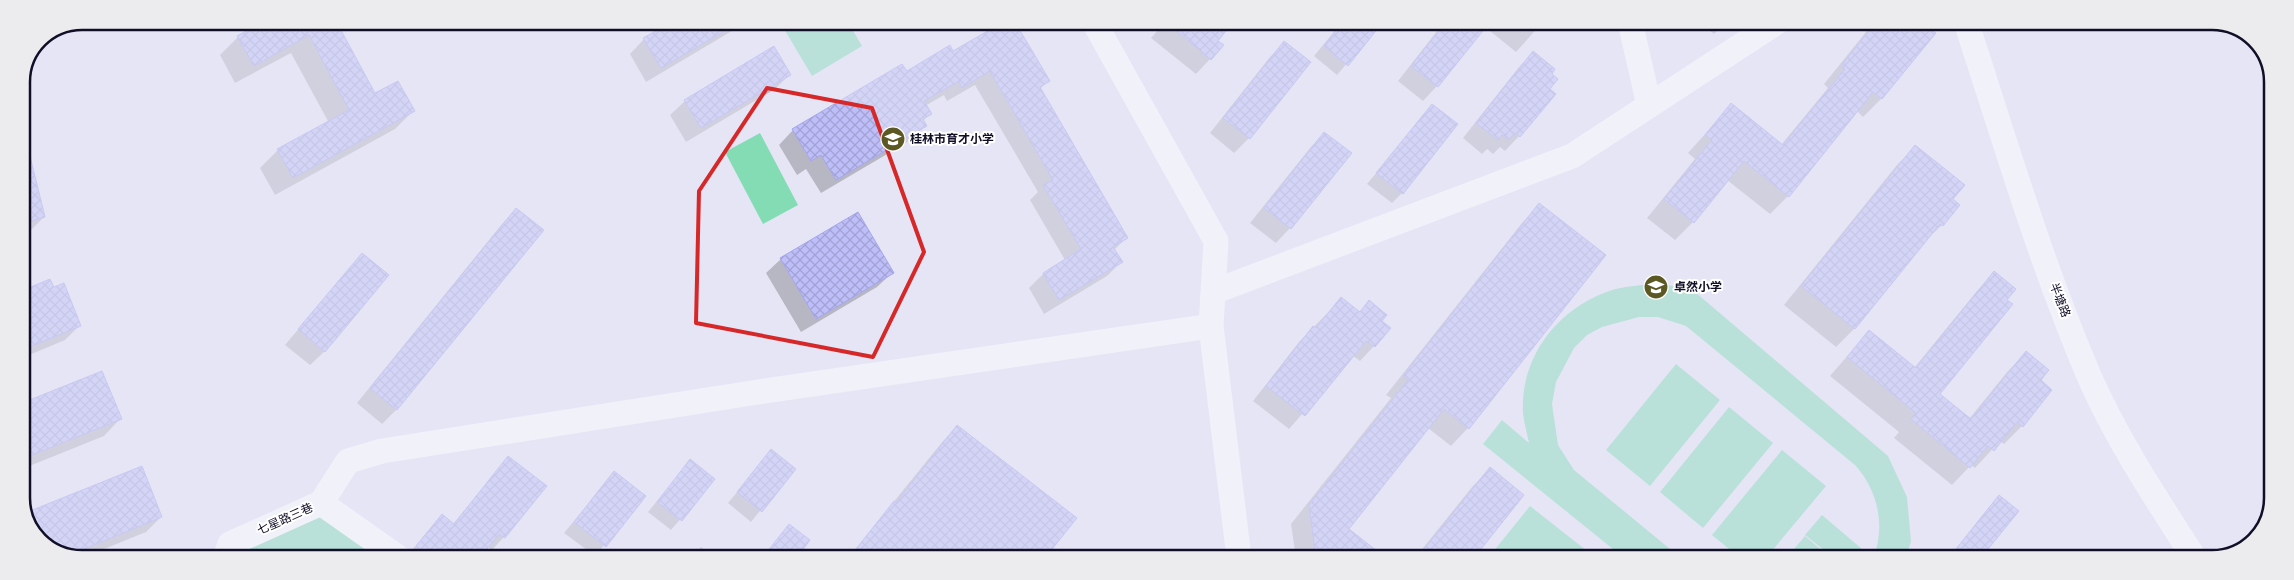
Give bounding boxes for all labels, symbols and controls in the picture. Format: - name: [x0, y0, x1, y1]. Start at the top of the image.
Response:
- school or university icon: 桂林市育才小学: [880, 126, 906, 152]
- place label: 桂林市育才小学: [910, 132, 994, 146]
- school or university icon: 卓然小学: [1643, 274, 1669, 300]
- place label: 卓然小学: [1674, 280, 1722, 294]
- street label: 半塘路: [2047, 281, 2073, 319]
- street label: 七星路三巷: [255, 500, 315, 538]

